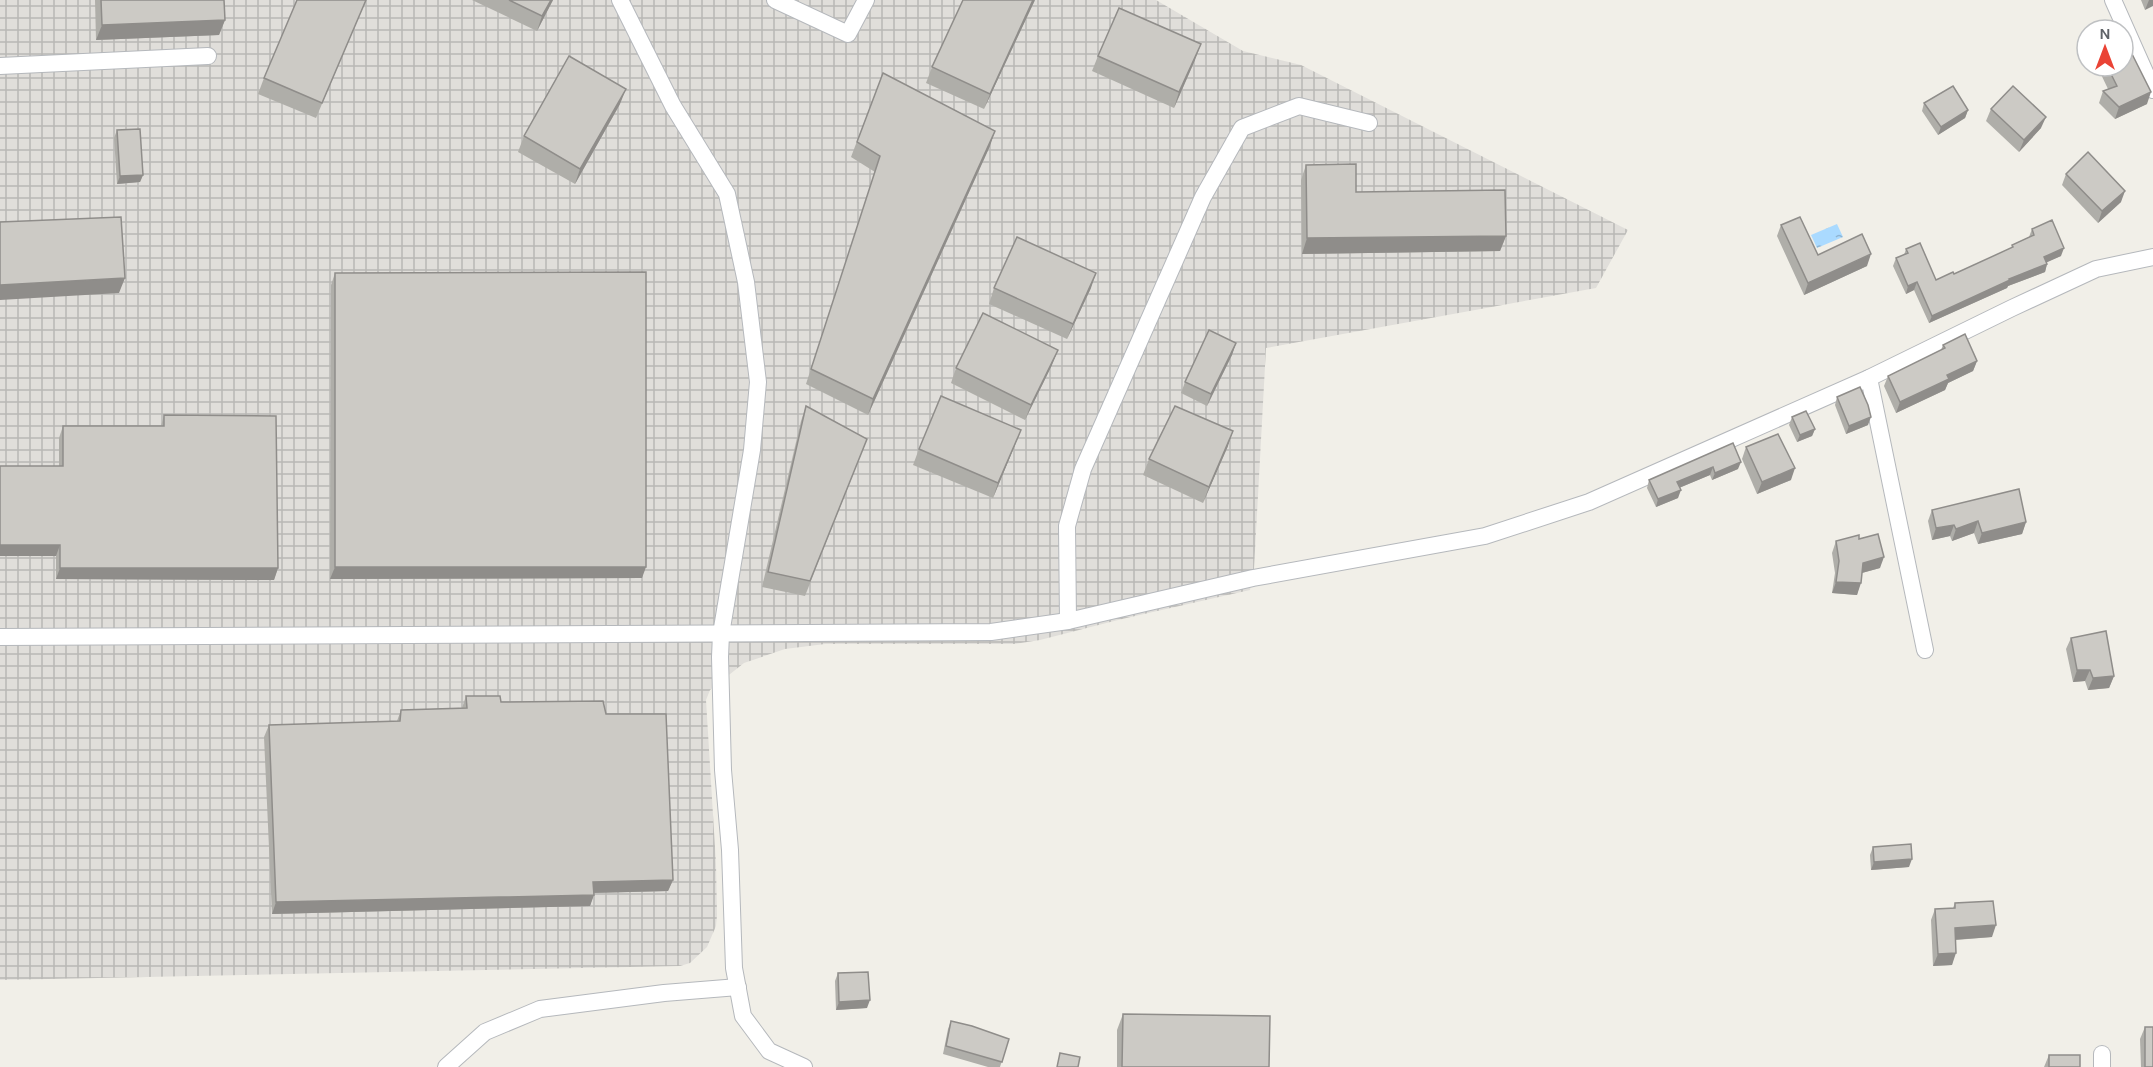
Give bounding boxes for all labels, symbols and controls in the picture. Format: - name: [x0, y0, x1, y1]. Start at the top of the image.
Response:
- north arrow: [2075, 18, 2135, 78]
- text: N: [2099, 24, 2111, 43]

